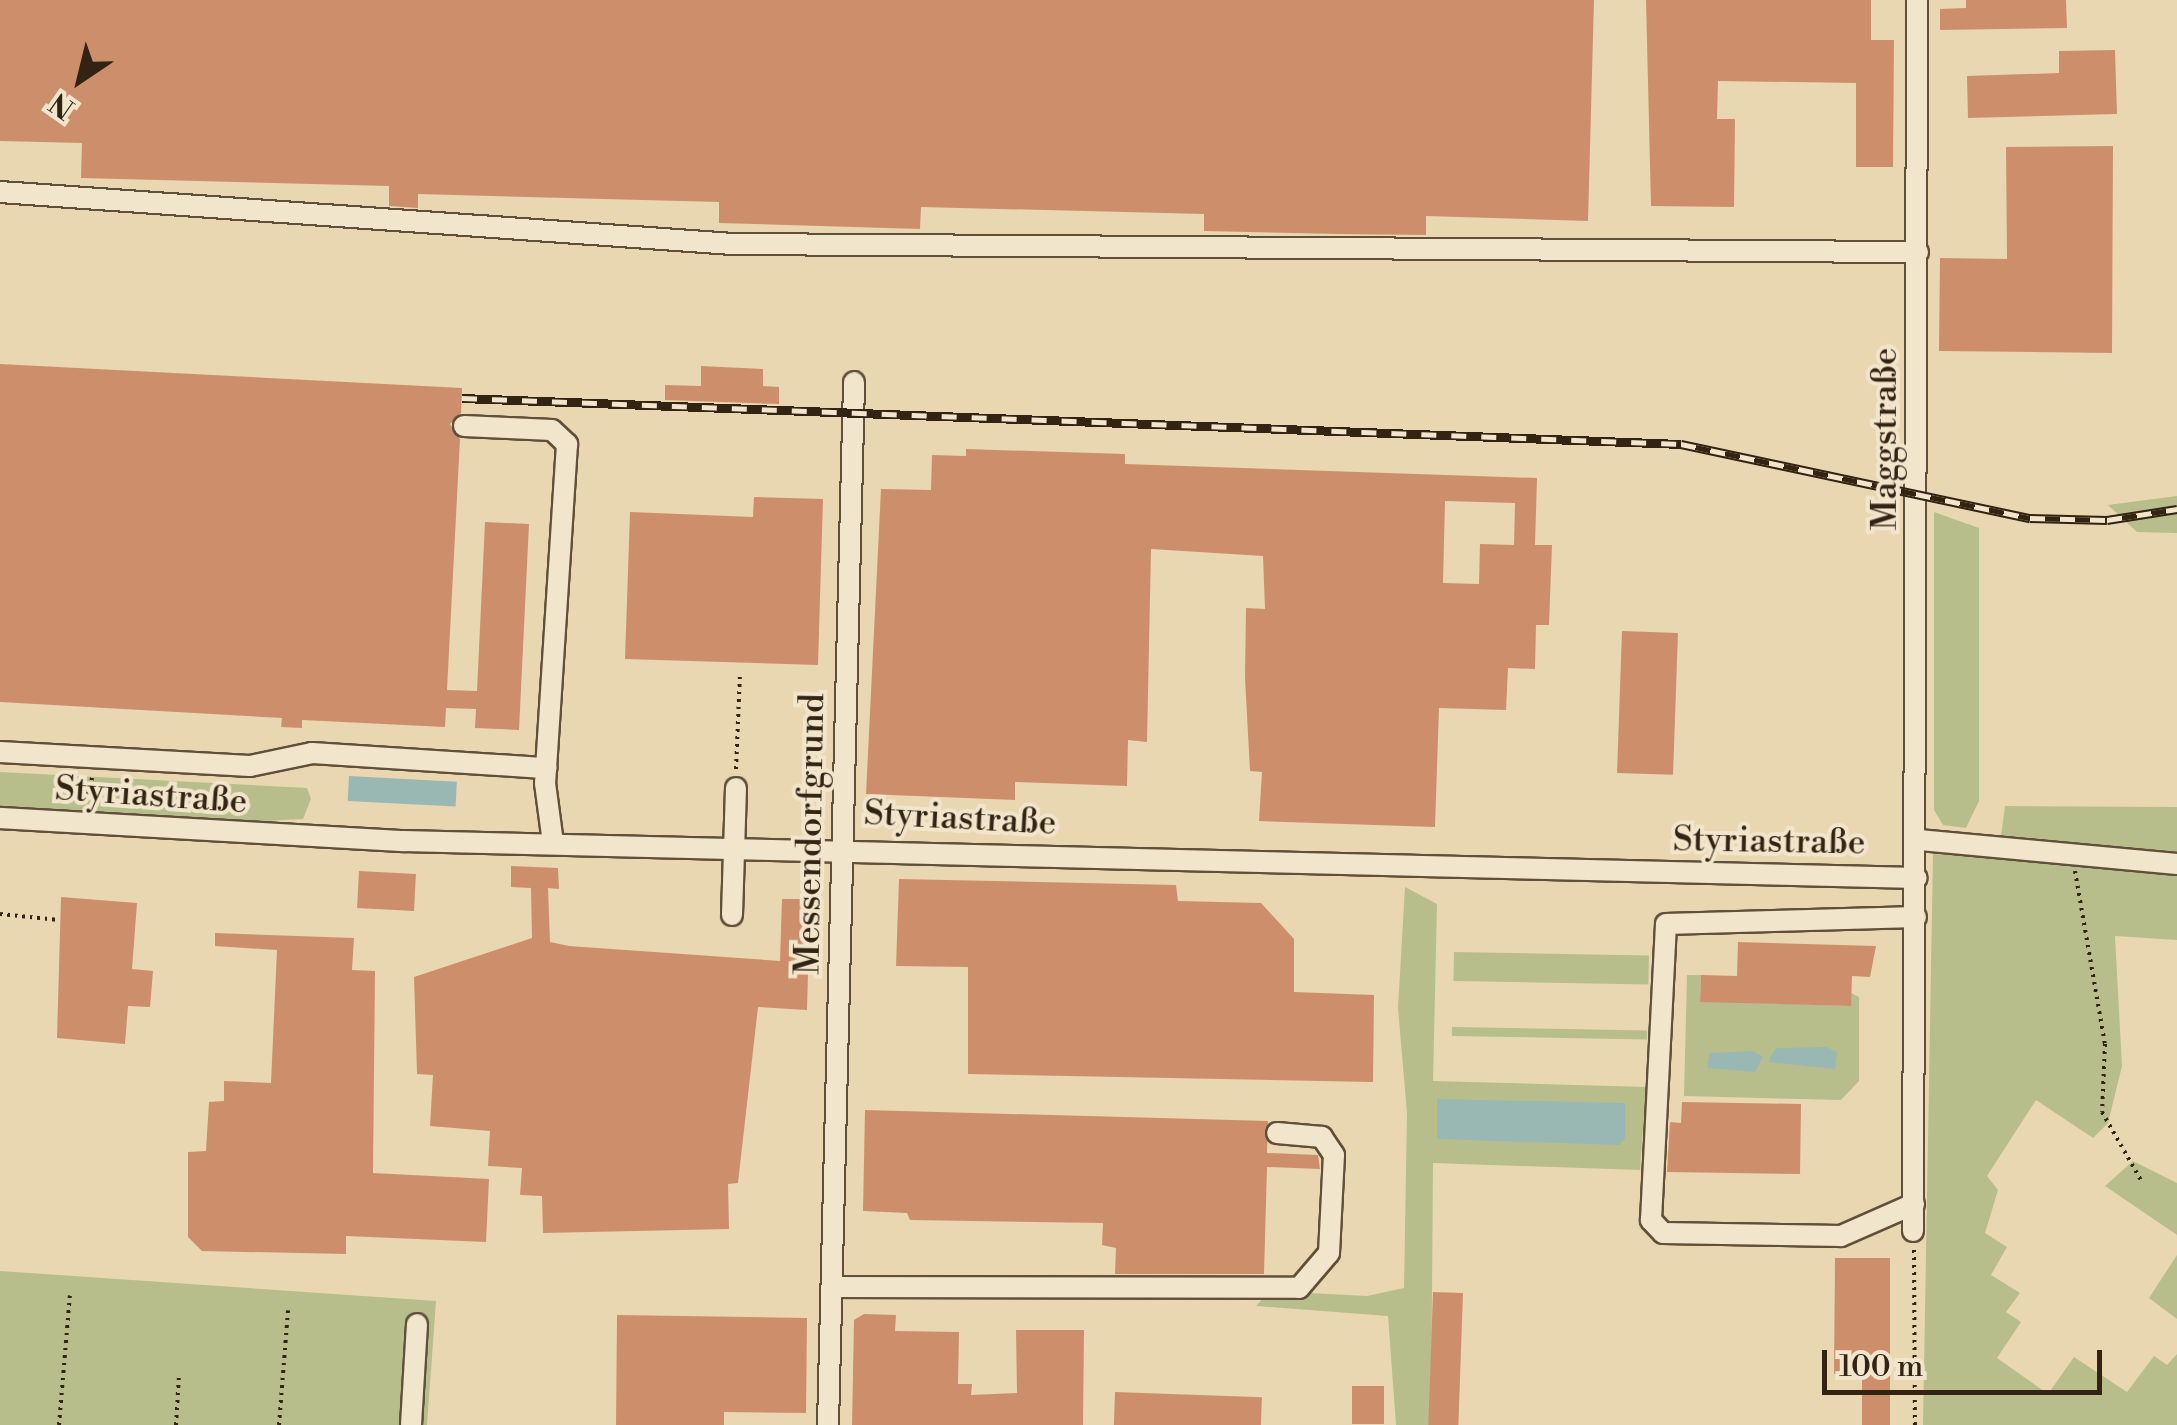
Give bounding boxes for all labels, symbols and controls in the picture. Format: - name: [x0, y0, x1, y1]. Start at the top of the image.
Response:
- north arrow: [30, 30, 130, 130]
- text: N: [43, 84, 82, 126]
- street label: Maggstraße: [1865, 348, 1907, 530]
- street label: Messendorfgrund: [788, 693, 834, 975]
- street label: Styriastraße: [53, 768, 249, 824]
- street label: Styriastraße: [863, 793, 1057, 845]
- street label: Styriastraße: [1672, 819, 1866, 865]
- scale bar: [1827, 1330, 2107, 1392]
- text: 100 m: [1839, 1348, 1923, 1386]

